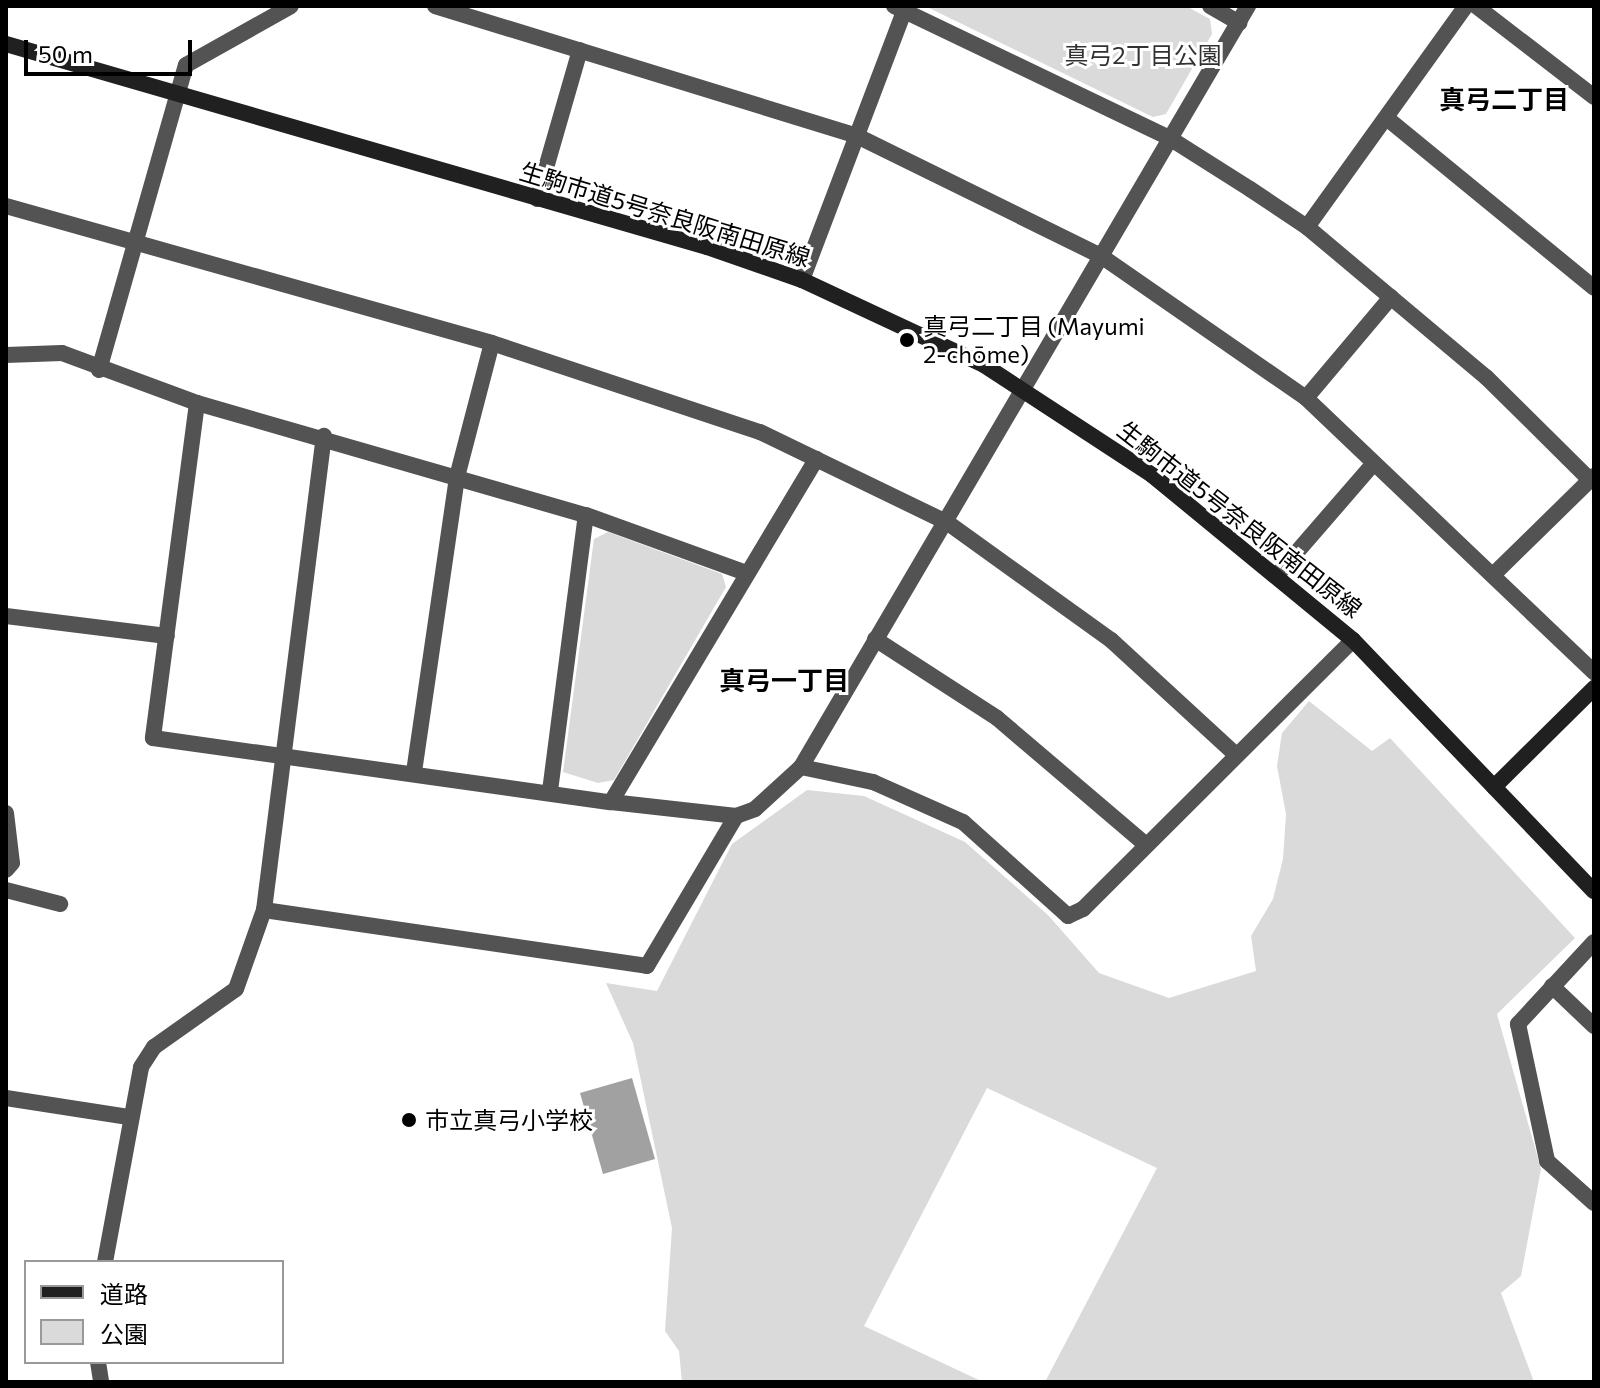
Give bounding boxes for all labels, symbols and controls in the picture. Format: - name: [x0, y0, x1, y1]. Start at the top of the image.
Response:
- scale bar: [28, 24, 196, 74]
- text: 50 m: [38, 39, 93, 68]
- park label: 真弓2丁目公園: [1064, 41, 1222, 69]
- district label: 真弓二丁目: [1439, 83, 1569, 115]
- street label: 生駒市道5号奈良阪南田原線: [516, 156, 814, 272]
- place label: 真弓二丁目 (Mayumi 2-chōme): [923, 312, 1145, 368]
- marker: 真弓二丁目 (Mayumi 2-chōme): [898, 331, 916, 349]
- street label: 生駒市道5号奈良阪南田原線: [1112, 415, 1368, 623]
- district label: 真弓一丁目: [719, 664, 849, 696]
- place label: 市立真弓小学校: [425, 1106, 593, 1134]
- marker: 市立真弓小学校: [400, 1111, 418, 1129]
- legend: [24, 1260, 284, 1364]
- text: 道路: [100, 1279, 148, 1308]
- text: 公園: [100, 1319, 148, 1348]

